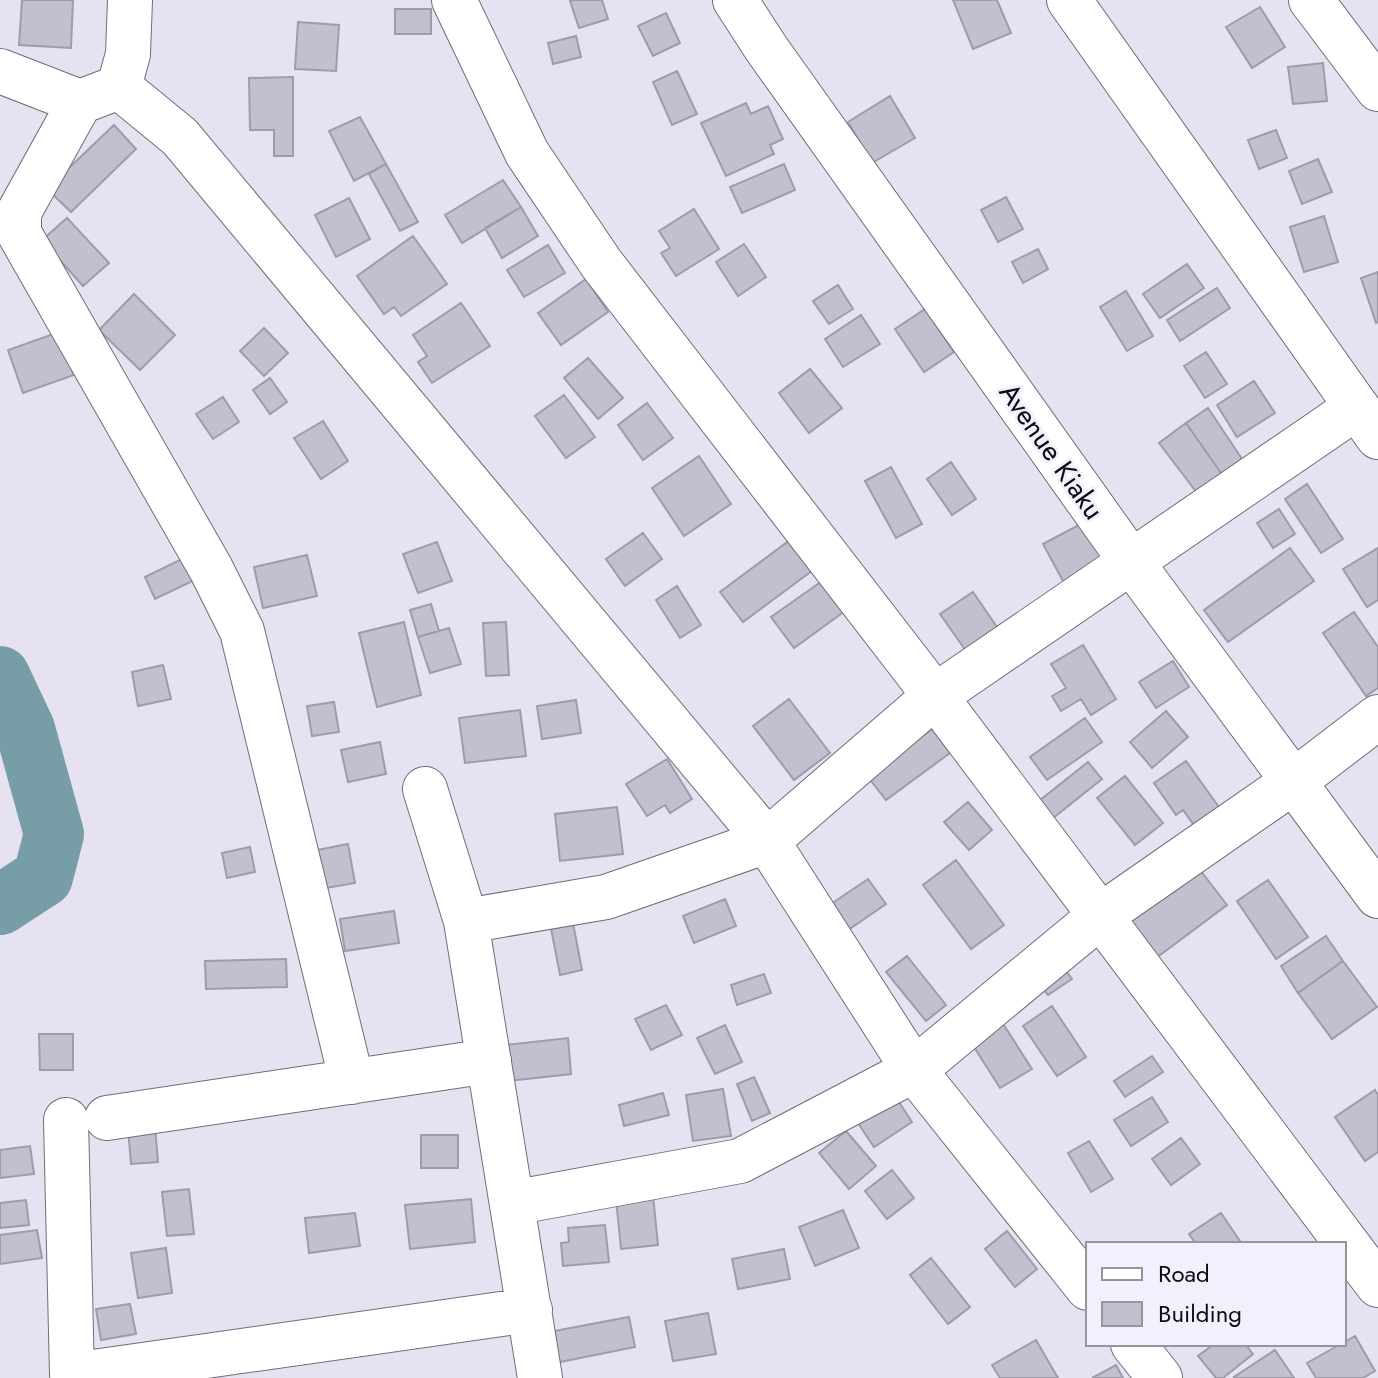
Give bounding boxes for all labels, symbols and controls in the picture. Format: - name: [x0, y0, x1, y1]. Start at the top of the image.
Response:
- street label: Avenue Kiaku: [989, 374, 1114, 528]
- legend: [1086, 1242, 1346, 1346]
- text: Road: [1158, 1256, 1210, 1291]
- text: Building: [1158, 1296, 1242, 1331]

